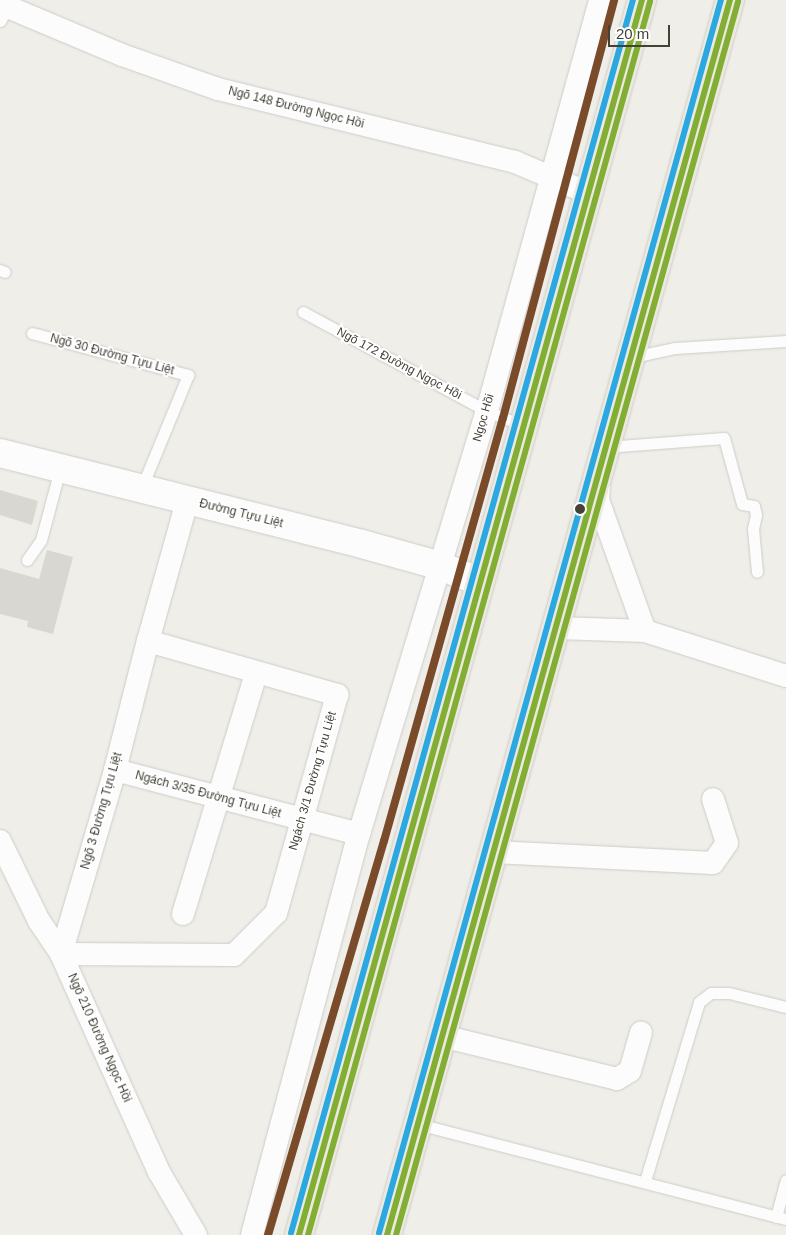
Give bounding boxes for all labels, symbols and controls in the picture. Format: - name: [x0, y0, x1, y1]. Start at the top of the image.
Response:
- scale bar: [611, 15, 674, 47]
- text: 20 m: [616, 25, 649, 42]
- street label: Ngõ 148 Đường Ngọc Hồi: [227, 84, 365, 132]
- street label: Ngõ 172 Đường Ngọc Hồi: [334, 325, 464, 403]
- street label: Ngõ 30 Đường Tựu Liệt: [48, 331, 176, 379]
- street label: Ngọc Hồi: [470, 392, 498, 444]
- street label: Đường Tựu Liệt: [198, 497, 284, 531]
- unlabelled marker: [575, 504, 585, 514]
- street label: Ngách 3/1 Đường Tựu Liệt: [286, 710, 340, 852]
- street label: Ngõ 3 Đường Tựu Liệt: [78, 751, 126, 871]
- street label: Ngách 3/35 Đường Tựu Liệt: [133, 769, 283, 821]
- street label: Ngõ 210 Đường Ngọc Hồi: [64, 971, 134, 1105]

